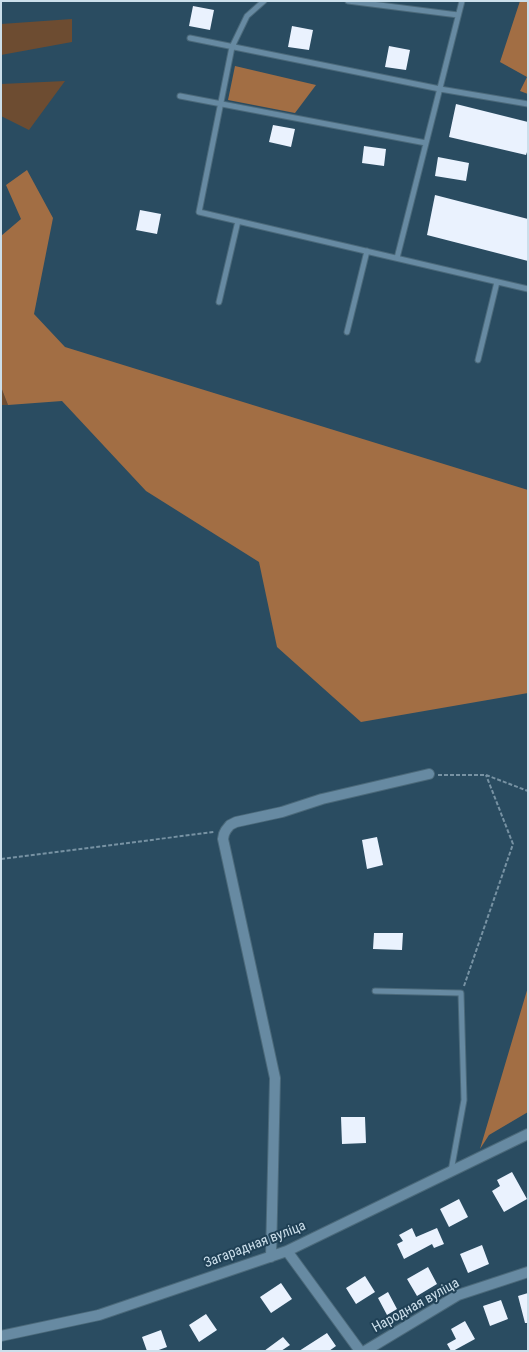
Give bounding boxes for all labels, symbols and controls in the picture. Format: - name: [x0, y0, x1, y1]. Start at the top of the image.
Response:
- street label: Загарадная вуліца: [202, 1218, 308, 1272]
- street label: Народная вуліца: [369, 1275, 463, 1337]

